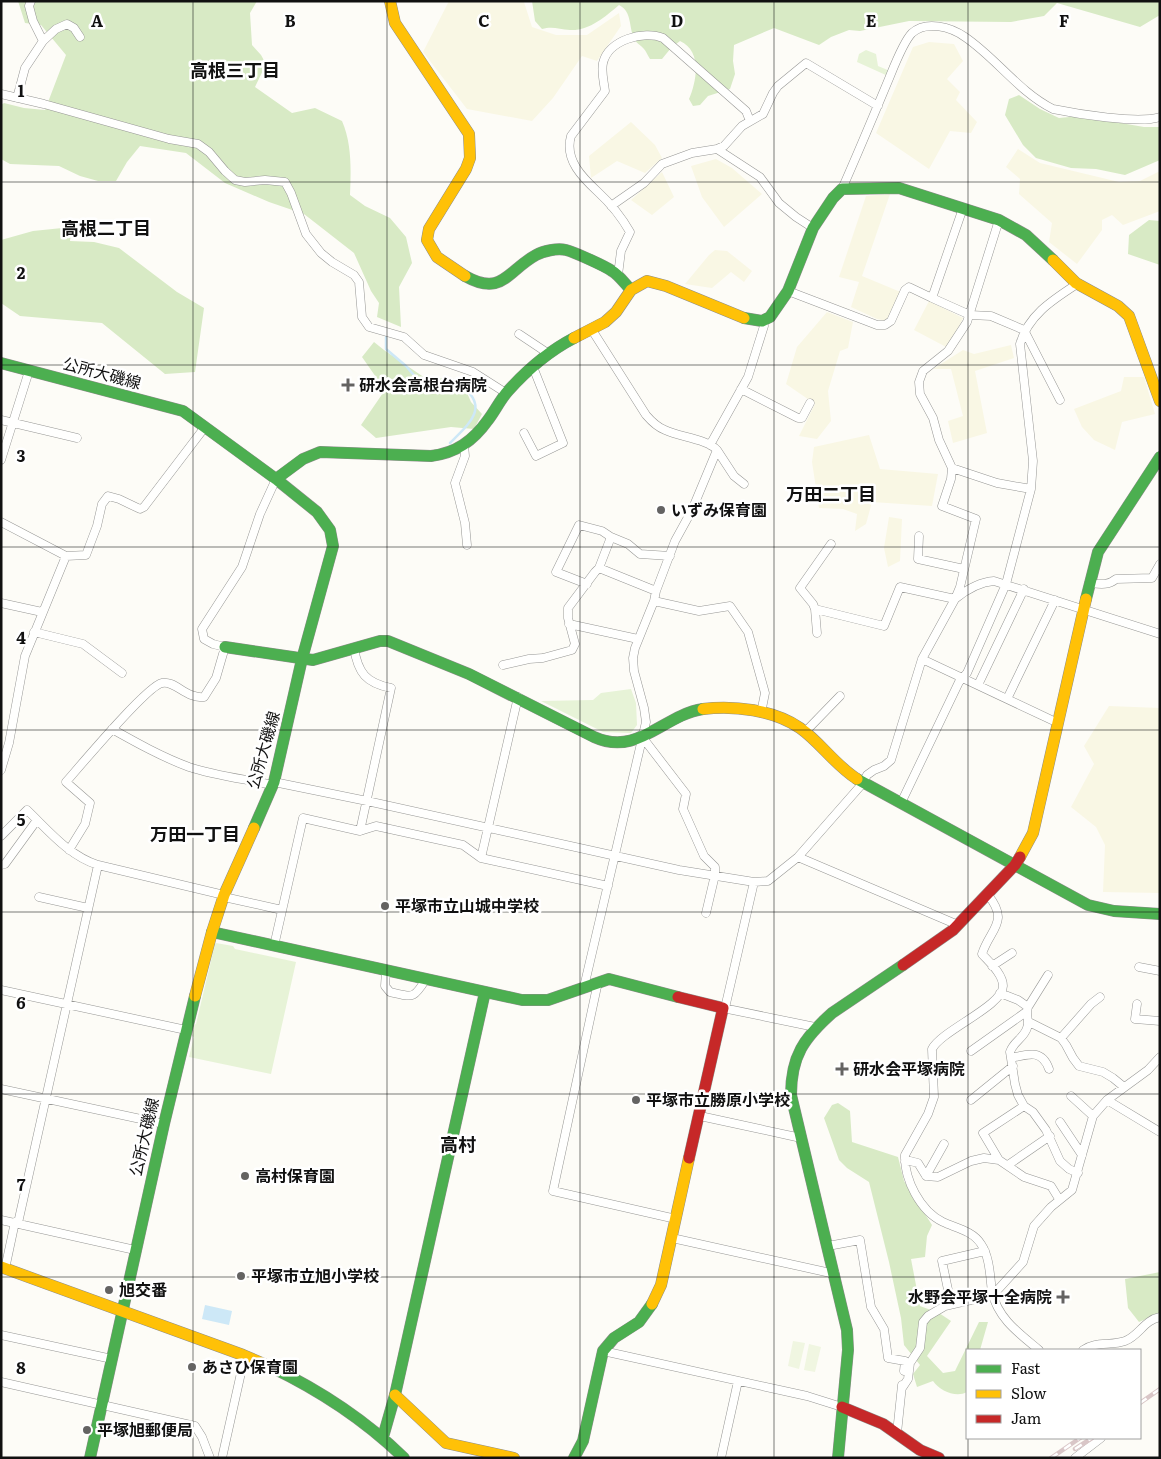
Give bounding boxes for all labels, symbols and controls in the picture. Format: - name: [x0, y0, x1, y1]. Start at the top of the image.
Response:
- text: A: [91, 8, 103, 32]
- text: B: [284, 8, 296, 32]
- text: C: [478, 8, 490, 32]
- text: D: [671, 8, 683, 32]
- text: E: [866, 8, 877, 32]
- text: F: [1059, 8, 1069, 32]
- district label: 高根三丁目: [190, 56, 280, 83]
- text: 1: [18, 78, 25, 102]
- district label: 高根二丁目: [61, 214, 151, 241]
- text: 2: [17, 260, 26, 284]
- street label: 公所大磯線: [61, 350, 144, 394]
- place label: 研水会高根台病院: [359, 372, 487, 396]
- marker: 研水会高根台病院: [341, 378, 355, 392]
- text: 3: [17, 443, 26, 467]
- district label: 万田二丁目: [786, 480, 876, 507]
- place label: いずみ保育園: [671, 497, 767, 521]
- marker: いずみ保育園: [655, 504, 667, 516]
- text: 4: [16, 625, 26, 649]
- street label: 公所大磯線: [239, 708, 285, 791]
- text: 5: [17, 807, 26, 831]
- district label: 万田一丁目: [150, 820, 240, 847]
- place label: 平塚市立山城中学校: [395, 893, 539, 917]
- marker: 平塚市立山城中学校: [379, 900, 391, 912]
- text: 6: [16, 990, 26, 1014]
- place label: 研水会平塚病院: [853, 1056, 965, 1080]
- marker: 研水会平塚病院: [835, 1062, 849, 1076]
- place label: 平塚市立勝原小学校: [646, 1087, 790, 1111]
- marker: 平塚市立勝原小学校: [630, 1094, 642, 1106]
- street label: 公所大磯線: [122, 1095, 164, 1178]
- district label: 高村: [440, 1130, 476, 1157]
- place label: 高村保育園: [255, 1163, 335, 1187]
- marker: 高村保育園: [239, 1170, 251, 1182]
- text: 7: [17, 1172, 26, 1196]
- place label: 平塚市立旭小学校: [251, 1263, 379, 1287]
- marker: 平塚市立旭小学校: [235, 1270, 247, 1282]
- place label: 旭交番: [119, 1277, 167, 1301]
- marker: 旭交番: [103, 1284, 115, 1296]
- place label: 水野会平塚十全病院: [908, 1284, 1052, 1308]
- marker: 水野会平塚十全病院: [1056, 1290, 1070, 1304]
- legend: [966, 1349, 1141, 1439]
- place label: あさひ保育園: [202, 1354, 298, 1378]
- text: 8: [16, 1355, 26, 1379]
- text: Fast: [1011, 1356, 1040, 1379]
- marker: あさひ保育園: [186, 1361, 198, 1373]
- text: Slow: [1011, 1381, 1046, 1404]
- text: Jam: [1011, 1406, 1042, 1429]
- place label: 平塚旭郵便局: [97, 1417, 193, 1441]
- marker: 平塚旭郵便局: [81, 1424, 93, 1436]

